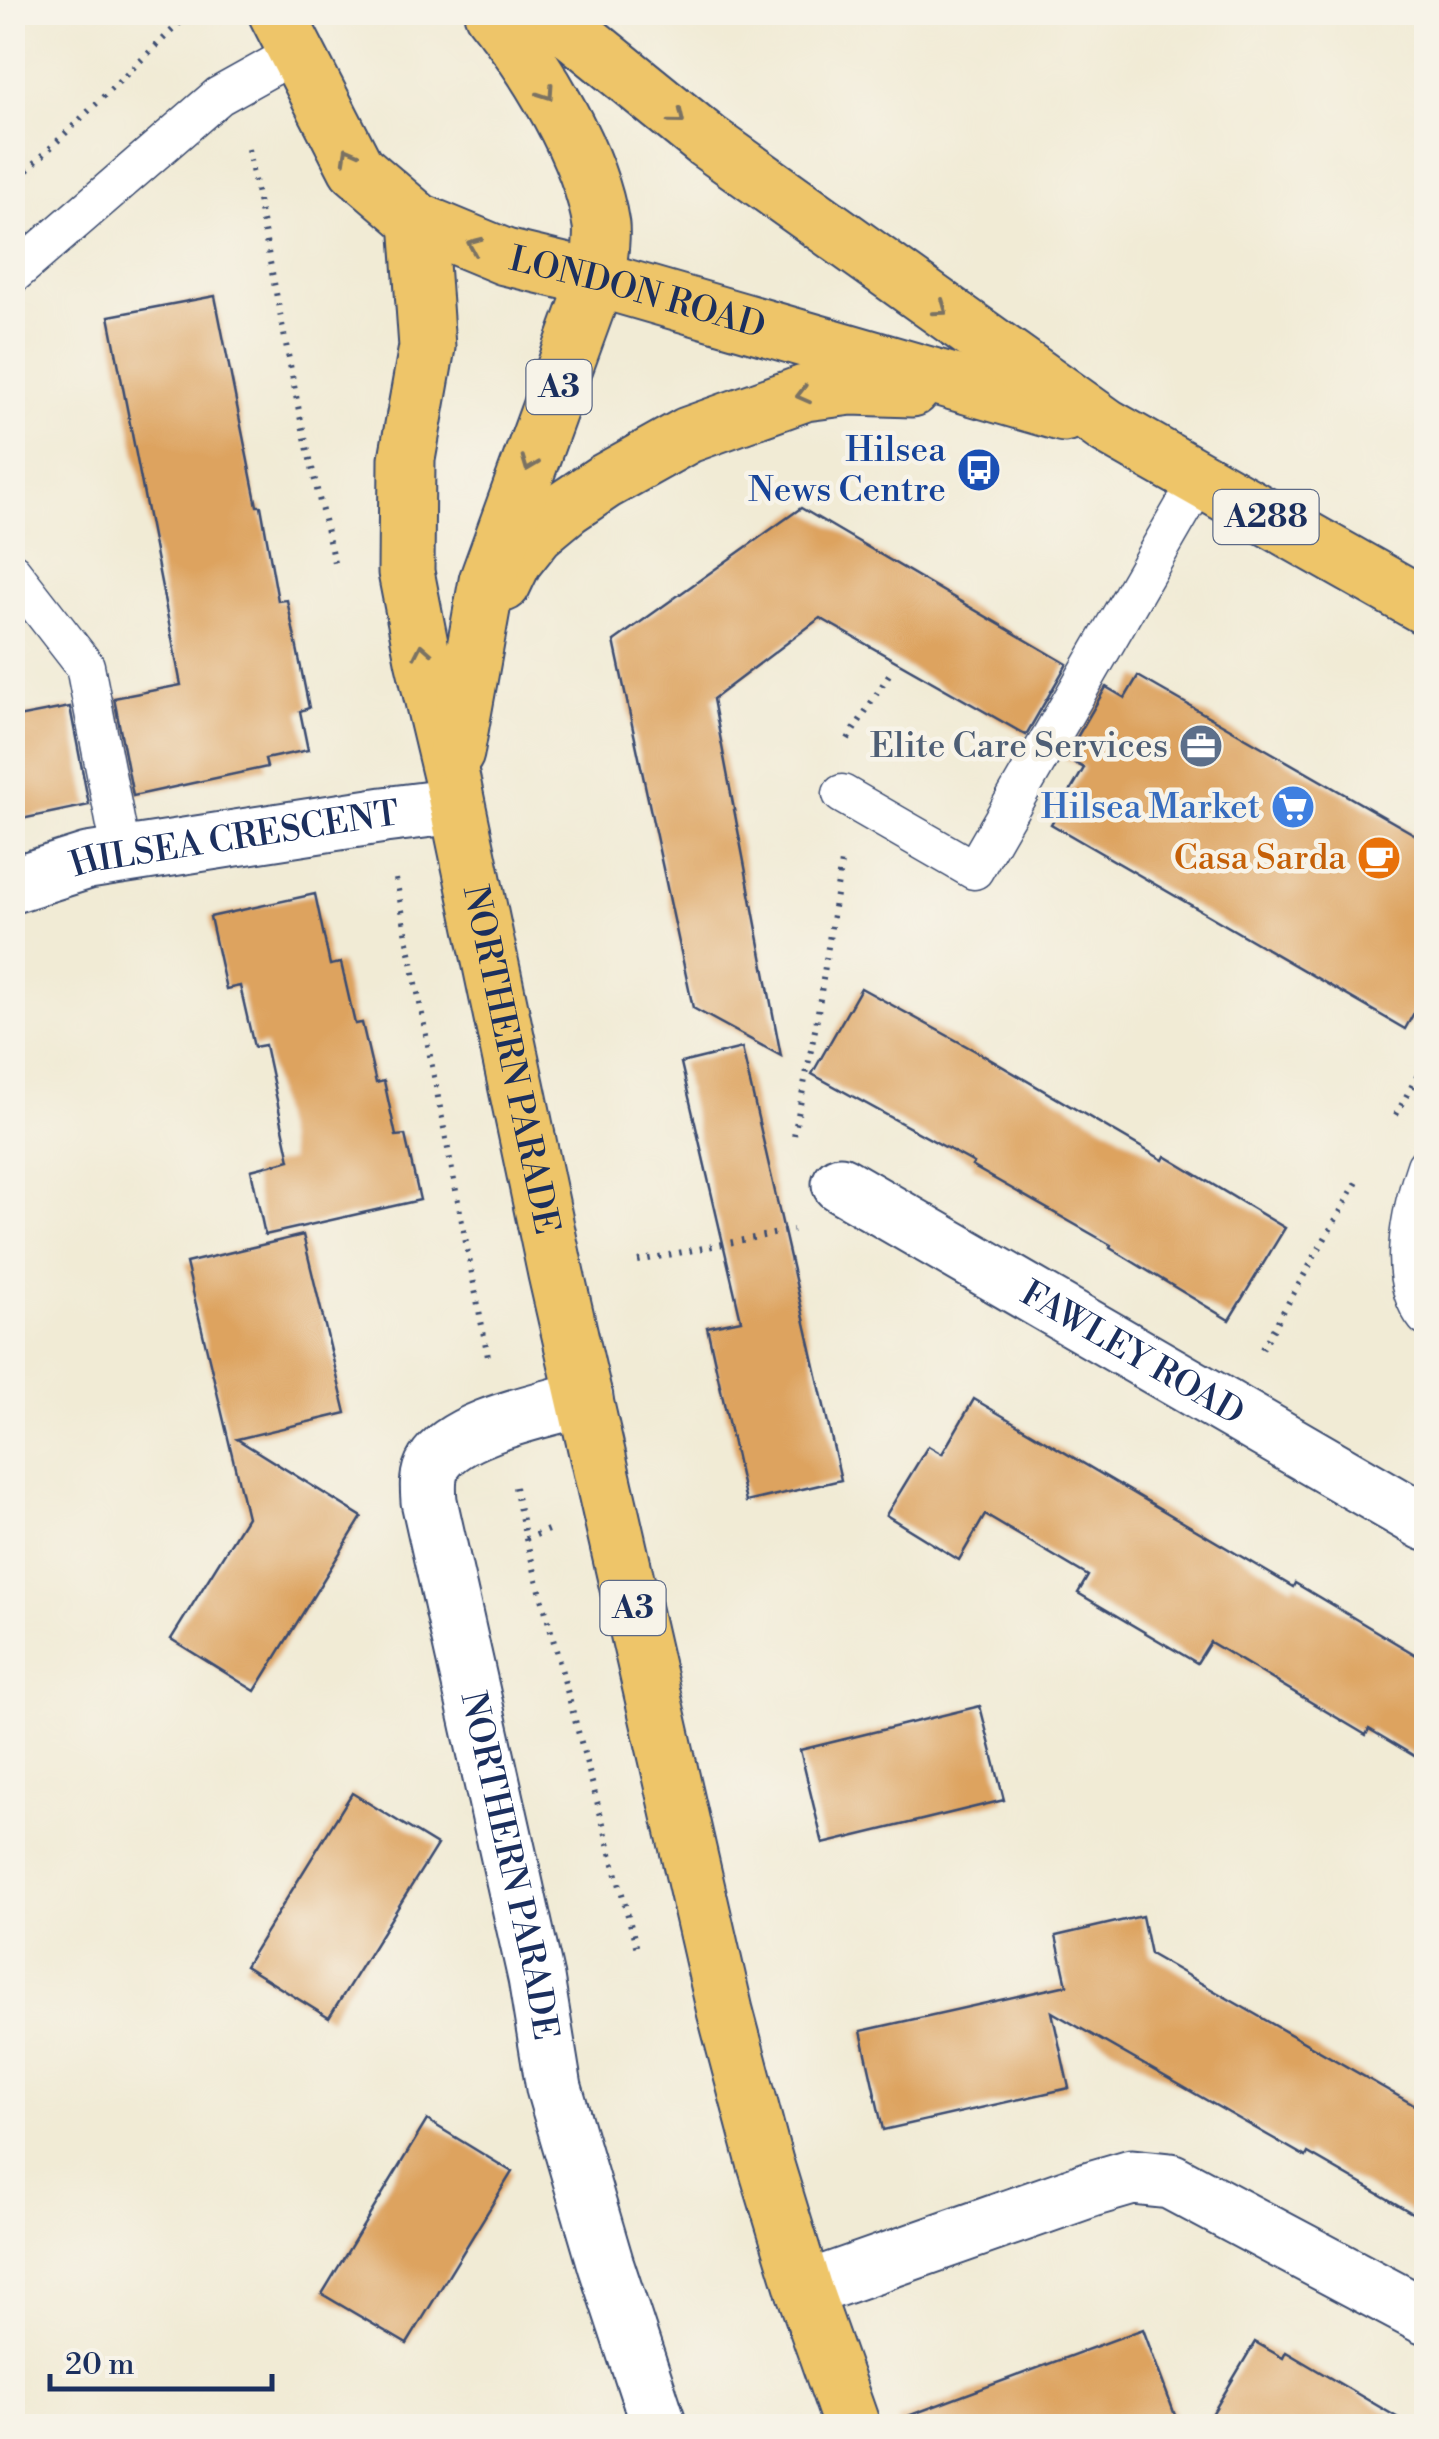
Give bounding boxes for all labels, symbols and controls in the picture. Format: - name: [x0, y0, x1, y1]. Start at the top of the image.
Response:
- one-way arrow: [534, 82, 553, 100]
- one-way arrow: [667, 106, 685, 124]
- one-way arrow: [341, 147, 361, 165]
- one-way arrow: [467, 236, 484, 256]
- street label: LONDON ROAD: [505, 237, 770, 348]
- one-way arrow: [930, 296, 949, 315]
- road number: A3: [526, 360, 592, 414]
- one-way arrow: [795, 383, 812, 404]
- place label: Hilsea News Centre: [748, 429, 946, 512]
- bus stop icon: Hilsea News Centre: [956, 447, 1002, 493]
- one-way arrow: [521, 454, 541, 472]
- road number: A288: [1214, 490, 1318, 544]
- one-way arrow: [412, 643, 433, 660]
- office icon: Elite Care Services: [1178, 723, 1224, 769]
- place label: Elite Care Services: [870, 725, 1168, 768]
- supermarket icon: Hilsea Market: [1270, 784, 1316, 830]
- place label: Hilsea Market: [1041, 786, 1260, 829]
- street label: HILSEA CRESCENT: [65, 792, 401, 887]
- cafe icon: Casa Sarda: [1356, 835, 1402, 881]
- place label: Casa Sarda: [1174, 837, 1346, 880]
- street label: NORTHERN PARADE: [453, 881, 569, 1238]
- street label: FAWLEY ROAD: [1013, 1272, 1252, 1435]
- road number: A3: [600, 1581, 666, 1635]
- street label: NORTHERN PARADE: [451, 1688, 567, 2043]
- scale bar: [50, 2329, 272, 2391]
- text: 20 m: [65, 2346, 134, 2384]

